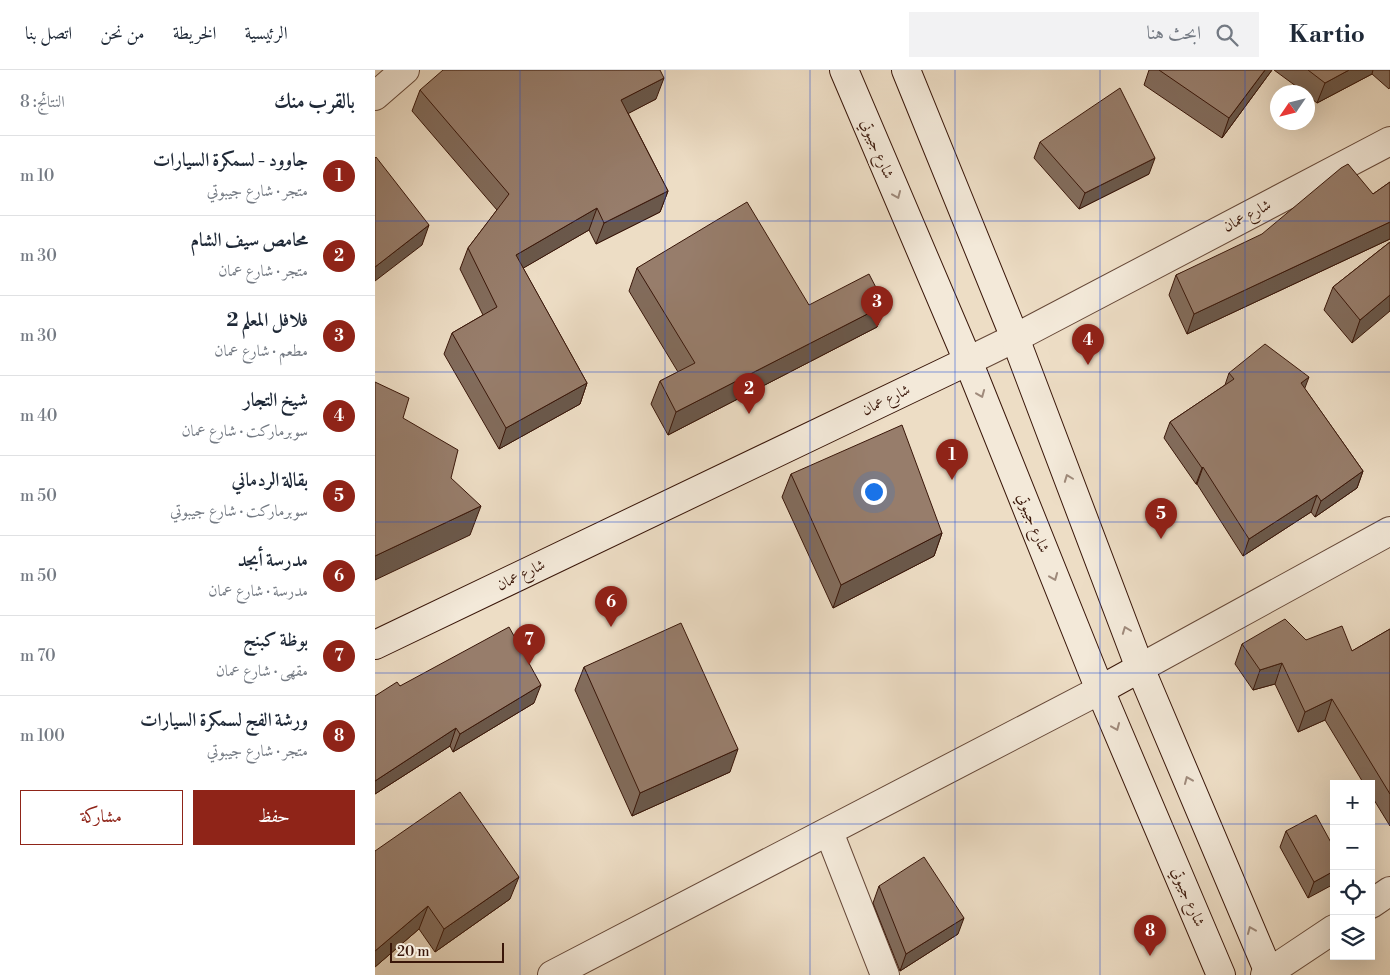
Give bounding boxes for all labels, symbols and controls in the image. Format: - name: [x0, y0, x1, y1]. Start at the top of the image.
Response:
- search box: [909, 12, 1259, 57]
- text: Kartio: [1289, 20, 1365, 50]
- text: ابحث هنا: [1146, 21, 1201, 45]
- icon: search: [1213, 21, 1241, 49]
- text: اتصل بنا: [25, 22, 72, 45]
- text: من نحن: [100, 22, 145, 45]
- text: الخريطة: [173, 22, 216, 45]
- text: الرئيسية: [244, 22, 288, 45]
- north arrow: [1270, 85, 1315, 130]
- text: بالقرب منك: [274, 89, 355, 115]
- text: النتائج: 8: [20, 92, 65, 112]
- street label: شارع جيبوتي: [853, 117, 898, 183]
- text: جاوود - لسمكرة السيارات: [153, 148, 308, 172]
- text: 10 m: [20, 166, 54, 186]
- text: 1: [335, 166, 343, 186]
- text: متجر · شارع جيبوتي: [207, 181, 308, 201]
- one-way arrow: [891, 190, 902, 199]
- street label: شارع عمان: [1220, 195, 1276, 239]
- text: محامص سيف الشام: [191, 228, 308, 252]
- text: 30 m: [20, 246, 57, 266]
- text: 2: [334, 246, 344, 266]
- text: متجر · شارع عمان: [218, 261, 308, 281]
- pin: 3: [861, 286, 893, 327]
- text: فلافل المعلم 2: [226, 308, 308, 332]
- pin: 4: [1072, 324, 1104, 365]
- text: 30 m: [20, 326, 57, 346]
- text: 3: [334, 326, 344, 346]
- text: مطعم · شارع عمان: [214, 341, 308, 361]
- pin: 2: [733, 373, 765, 414]
- street label: شارع عمان: [859, 380, 915, 423]
- text: شيخ التجار: [243, 388, 308, 412]
- one-way arrow: [975, 389, 985, 397]
- text: 40 m: [20, 406, 57, 426]
- text: 4: [334, 406, 344, 426]
- text: سوبرماركت · شارع عمان: [181, 421, 308, 441]
- pin: 1: [936, 439, 968, 480]
- text: بقالة الردماني: [231, 468, 308, 492]
- one-way arrow: [1064, 474, 1074, 483]
- your location: [861, 479, 887, 505]
- text: 50 m: [20, 486, 57, 506]
- text: 5: [334, 486, 344, 506]
- street label: شارع جيبوتي: [1010, 490, 1054, 557]
- pin: 5: [1145, 498, 1177, 539]
- text: سوبرماركت · شارع جيبوتي: [170, 501, 308, 521]
- text: مدرسة أبجد: [237, 548, 308, 572]
- street label: شارع عمان: [494, 555, 550, 598]
- text: 50 m: [20, 566, 57, 586]
- text: 6: [334, 566, 344, 586]
- one-way arrow: [1048, 572, 1059, 581]
- text: مدرسة · شارع عمان: [208, 581, 308, 601]
- pin: 6: [595, 586, 627, 627]
- pin: 7: [513, 624, 545, 665]
- one-way arrow: [1122, 626, 1132, 635]
- text: بوظة كبنج: [243, 628, 308, 652]
- text: 70 m: [20, 646, 56, 666]
- text: 7: [334, 646, 344, 666]
- text: مقهى · شارع عمان: [216, 661, 308, 681]
- text: ورشة الفج لسمكرة السيارات: [140, 708, 308, 732]
- one-way arrow: [1109, 722, 1120, 731]
- text: 100 m: [20, 726, 65, 746]
- text: 8: [334, 726, 344, 746]
- text: متجر · شارع جيبوتي: [207, 741, 308, 761]
- one-way arrow: [1183, 776, 1194, 785]
- map controls: [1330, 780, 1375, 960]
- button: +: [1330, 780, 1375, 825]
- button: مشاركة: [20, 790, 183, 845]
- button: حفظ: [193, 790, 355, 845]
- button: −: [1330, 825, 1375, 870]
- street label: شارع جيبوتي: [1164, 865, 1209, 931]
- button: locate: [1330, 870, 1375, 915]
- pin: 8: [1134, 915, 1166, 956]
- button: layers: [1330, 915, 1375, 960]
- one-way arrow: [1246, 926, 1257, 935]
- scale bar: [390, 940, 504, 963]
- text: 20 m: [397, 943, 429, 961]

